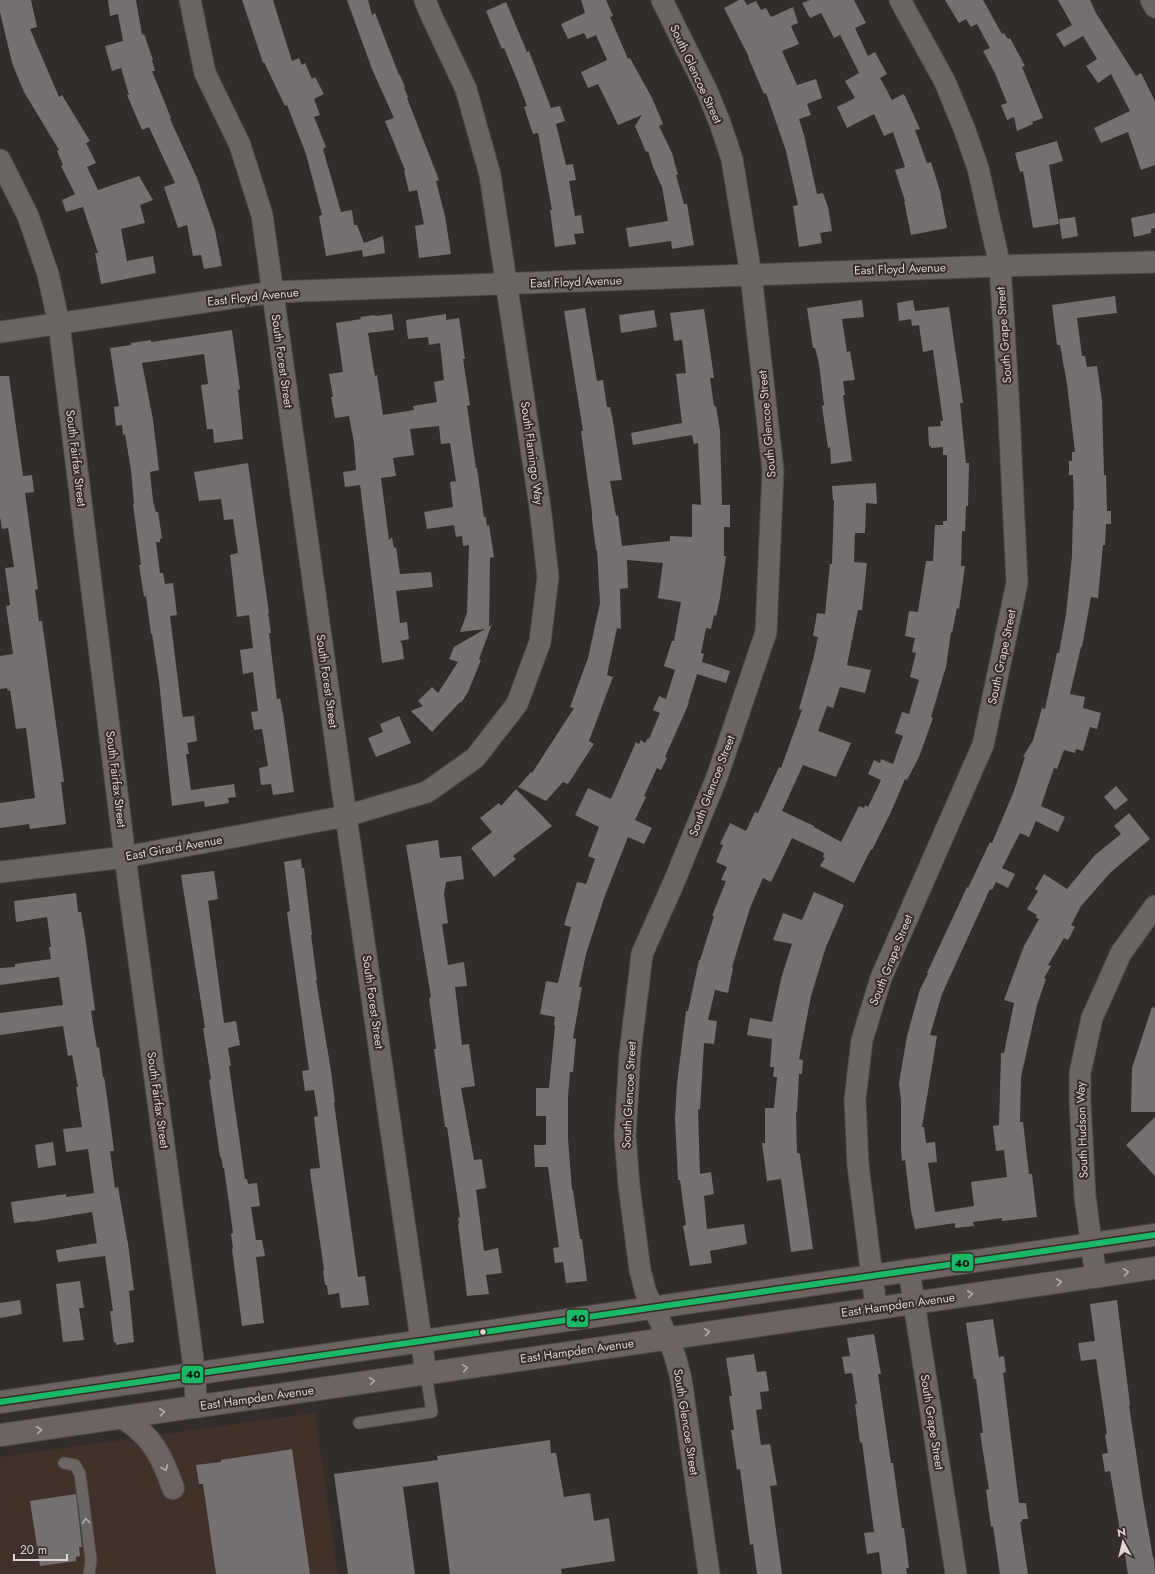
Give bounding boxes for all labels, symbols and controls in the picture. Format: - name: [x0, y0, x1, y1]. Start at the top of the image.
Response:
- street label: South Glencoe Street: [665, 22, 727, 127]
- street label: East Floyd Avenue: [854, 258, 946, 280]
- street label: East Floyd Avenue: [530, 271, 622, 293]
- street label: East Floyd Avenue: [206, 283, 300, 311]
- street label: South Grape Street: [992, 286, 1016, 384]
- street label: South Forest Street: [267, 313, 298, 409]
- street label: South Glencoe Street: [753, 370, 781, 478]
- street label: South Flamingo Way: [516, 400, 548, 507]
- street label: South Fairfax Street: [61, 409, 91, 508]
- street label: South Grape Street: [983, 608, 1021, 706]
- street label: South Forest Street: [312, 633, 343, 729]
- street label: South Fairfax Street: [101, 730, 131, 829]
- street label: South Glencoe Street: [684, 733, 740, 839]
- street label: East Girard Avenue: [124, 831, 224, 865]
- street label: South Grape Street: [865, 912, 917, 1008]
- street label: South Forest Street: [358, 954, 389, 1050]
- street label: South Glencoe Street: [617, 1041, 641, 1149]
- street label: South Fairfax Street: [142, 1051, 174, 1150]
- street label: South Hudson Way: [1071, 1081, 1093, 1179]
- line badge: 40: [951, 1253, 974, 1272]
- text: 40: [955, 1255, 969, 1271]
- one-way arrow: [1122, 1268, 1129, 1277]
- one-way arrow: [1056, 1278, 1062, 1287]
- street label: East Hampden Avenue: [840, 1288, 956, 1322]
- one-way arrow: [967, 1290, 973, 1299]
- line badge: 40: [566, 1309, 589, 1328]
- text: 40: [571, 1310, 585, 1326]
- unlabelled marker: [478, 1327, 488, 1337]
- one-way arrow: [704, 1328, 710, 1337]
- street label: East Hampden Avenue: [519, 1334, 635, 1368]
- one-way arrow: [462, 1364, 468, 1373]
- line badge: 40: [181, 1365, 204, 1384]
- text: 40: [186, 1366, 200, 1382]
- street label: South Glencoe Street: [669, 1368, 703, 1477]
- street label: South Grape Street: [916, 1373, 948, 1471]
- one-way arrow: [369, 1377, 376, 1386]
- street label: East Hampden Avenue: [199, 1381, 315, 1415]
- one-way arrow: [159, 1408, 165, 1417]
- one-way arrow: [36, 1426, 42, 1435]
- one-way arrow: [161, 1464, 169, 1471]
- one-way arrow: [82, 1518, 91, 1524]
- north arrow: [1103, 1522, 1143, 1562]
- text: N: [1116, 1524, 1127, 1541]
- scale bar: [14, 1536, 67, 1562]
- text: 20 m: [20, 1541, 47, 1559]

